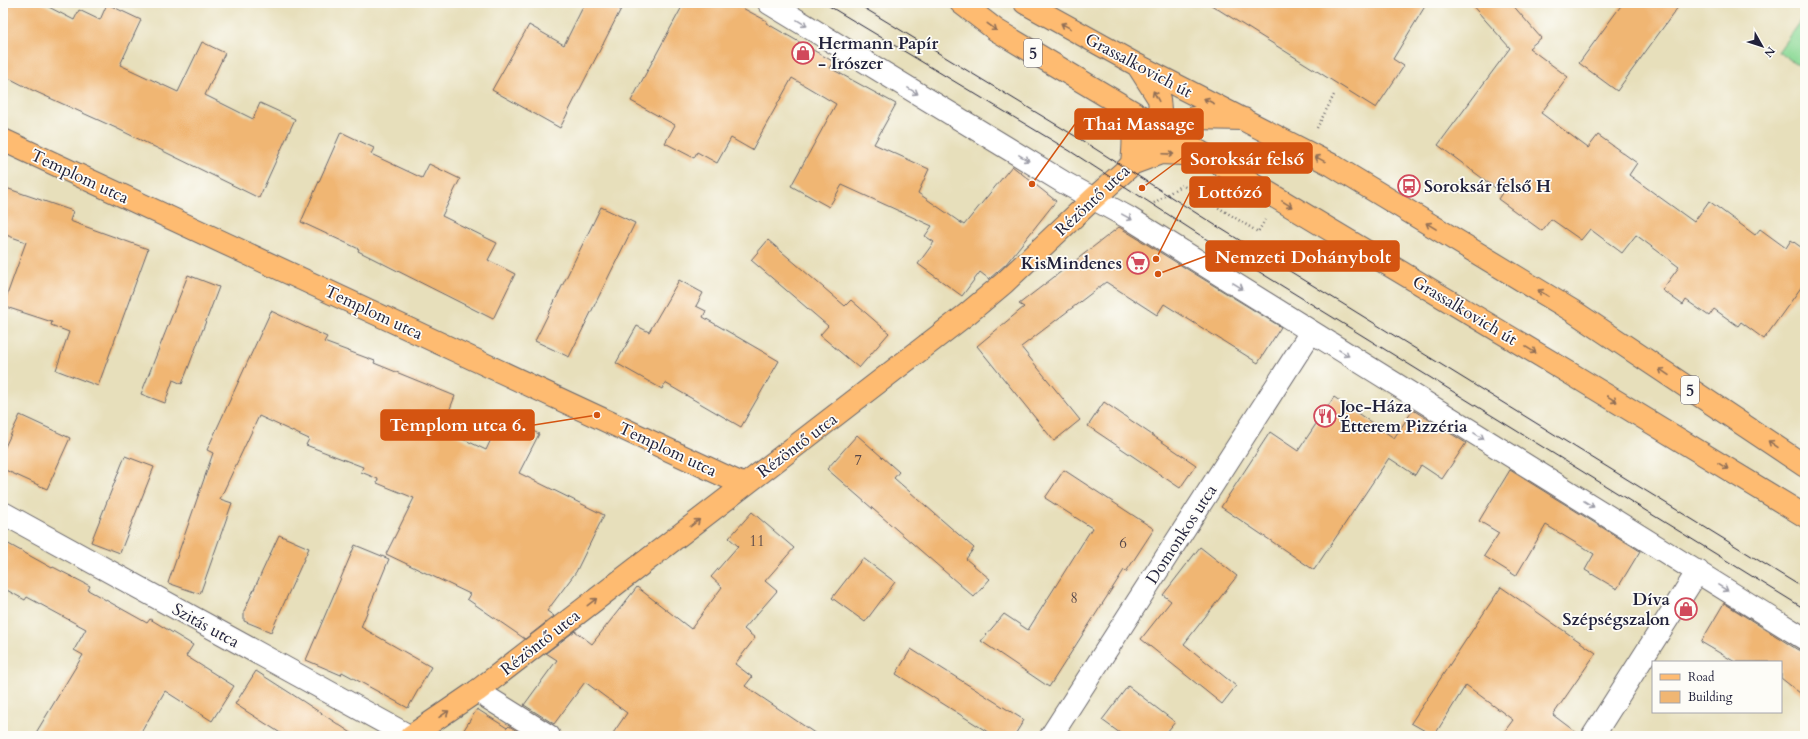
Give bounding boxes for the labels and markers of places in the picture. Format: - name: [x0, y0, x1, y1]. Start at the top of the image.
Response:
- place label: Hermann Papír - Írószer: [818, 32, 938, 75]
- shop icon: Hermann Papír - Írószer: [790, 40, 816, 66]
- callout: Thai Massage: [1075, 109, 1203, 139]
- callout: Soroksár felső: [1182, 143, 1312, 173]
- bus stop icon: Soroksár felső H: [1396, 173, 1422, 199]
- place label: Soroksár felső H: [1424, 175, 1551, 198]
- callout: Lottózó: [1190, 177, 1270, 207]
- callout: Nemzeti Dohánybolt: [1206, 241, 1399, 271]
- supermarket icon: KisMindenes: [1125, 250, 1151, 276]
- place label: KisMindenes: [1021, 252, 1122, 275]
- place label: Joe-Háza Étterem Pizzéria: [1337, 395, 1468, 438]
- restaurant icon: Joe-Háza Étterem Pizzéria: [1312, 403, 1338, 429]
- callout: Templom utca 6.: [381, 410, 534, 440]
- place label: Díva Szépségszalon: [1562, 588, 1671, 631]
- shop icon: Díva Szépségszalon: [1673, 596, 1699, 622]

